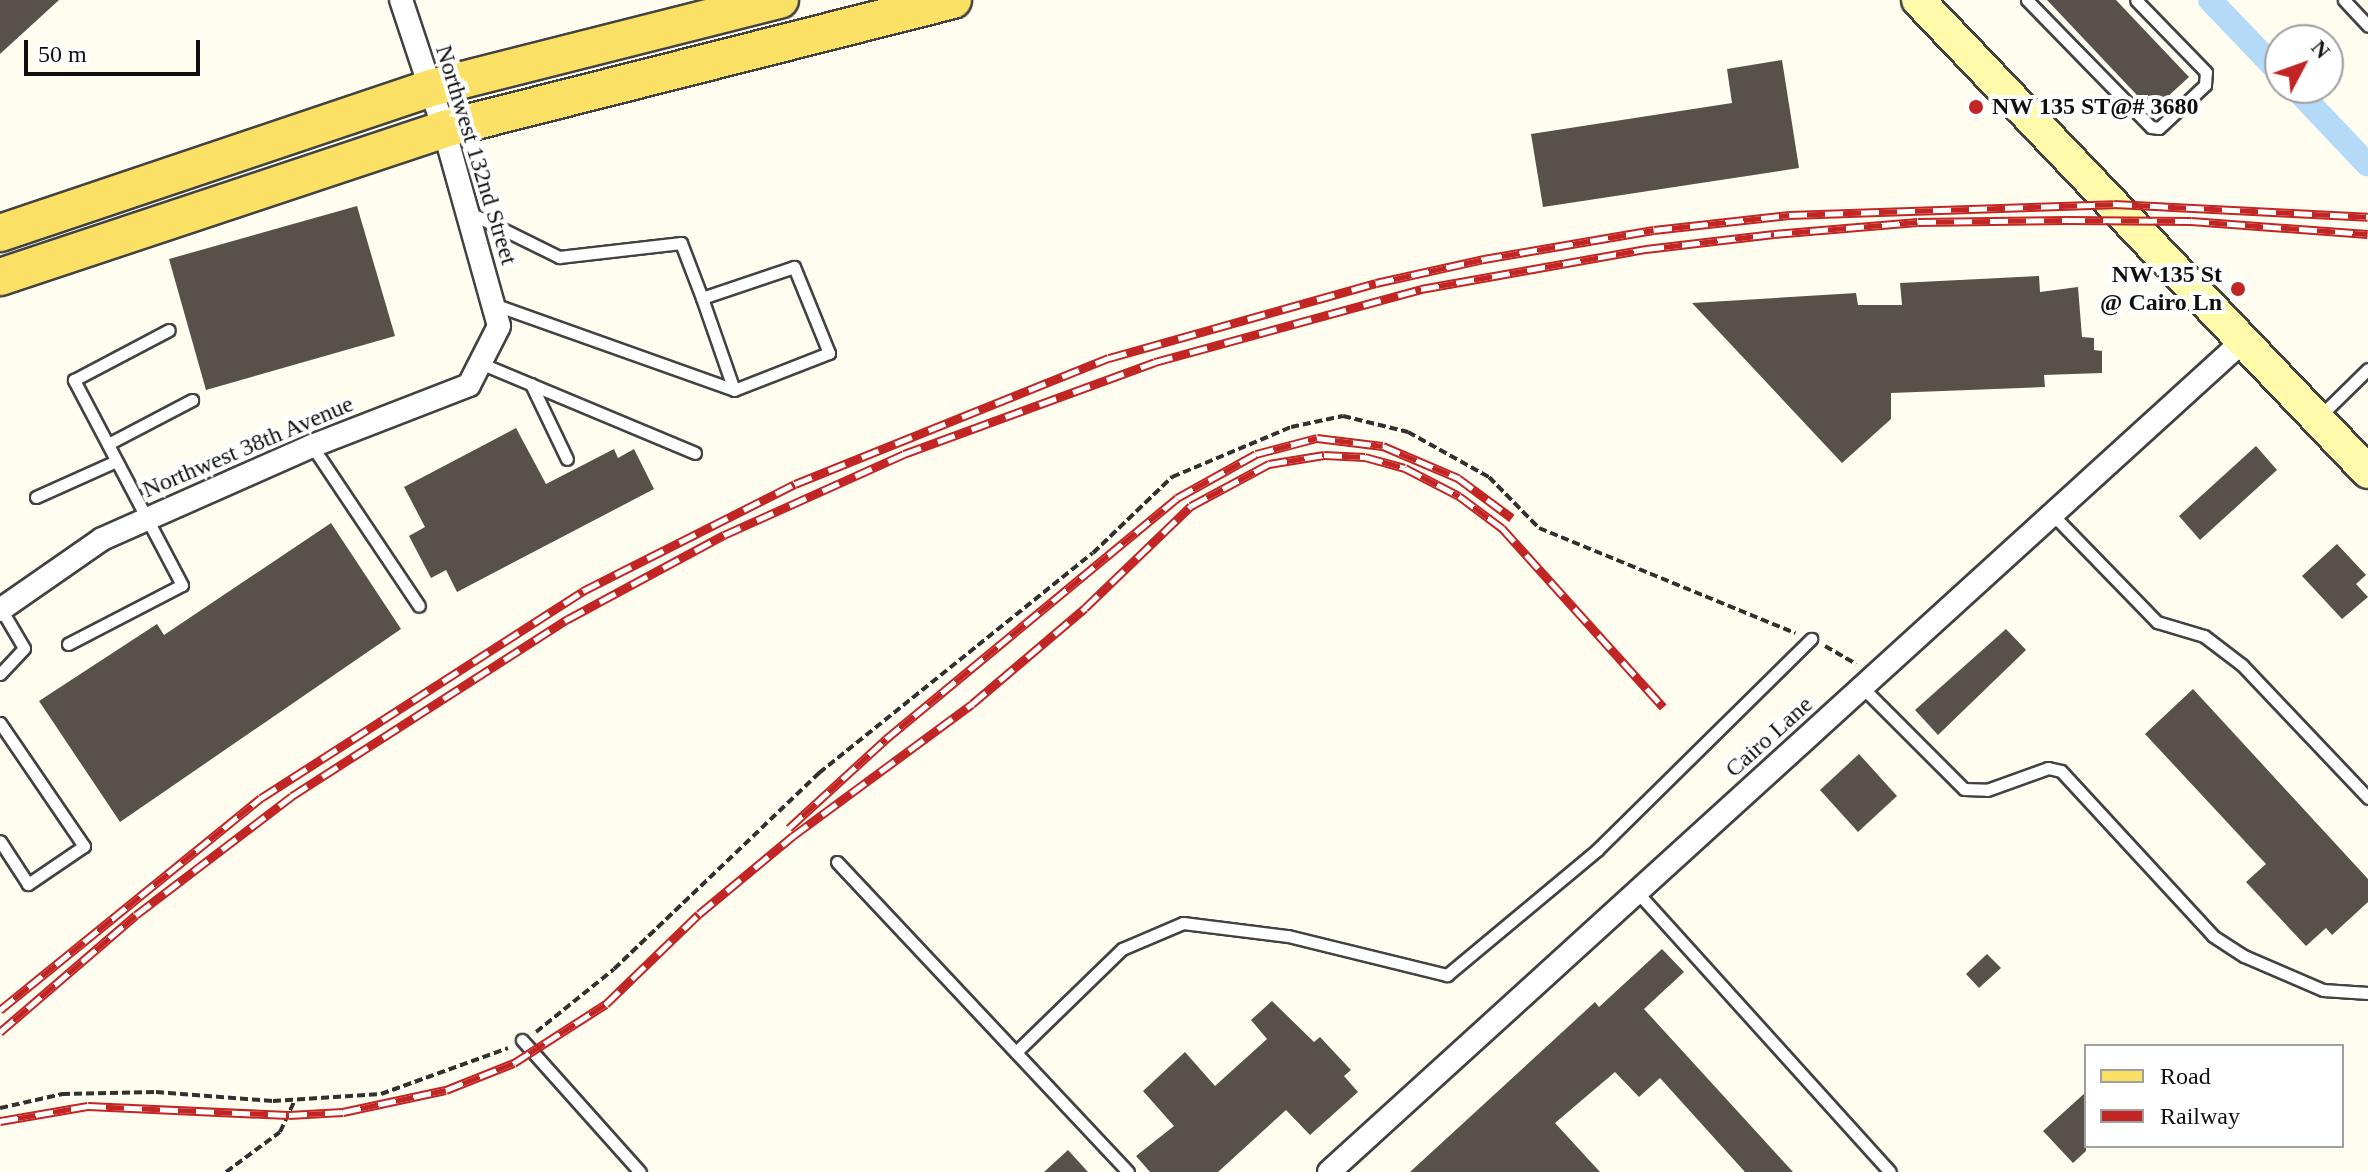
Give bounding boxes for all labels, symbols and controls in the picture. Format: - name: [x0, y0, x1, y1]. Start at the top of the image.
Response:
- scale bar: [28, 24, 204, 74]
- north arrow: [2264, 24, 2344, 104]
- text: N: [2306, 35, 2336, 63]
- text: 50 m: [38, 41, 87, 67]
- street label: Northwest 132nd Street: [429, 42, 523, 268]
- place label: NW 135 ST@# 3680: [1992, 93, 2199, 121]
- marker: NW 135 ST@# 3680: [1967, 98, 1985, 116]
- place label: NW 135 St @ Cairo Ln: [2100, 261, 2222, 317]
- marker: NW 135 St @ Cairo Ln: [2229, 280, 2247, 298]
- street label: Northwest 38th Avenue: [138, 389, 358, 505]
- street label: Cairo Lane: [1720, 690, 1818, 784]
- legend: [2084, 1044, 2344, 1148]
- text: Road: [2160, 1063, 2211, 1089]
- text: Railway: [2160, 1103, 2240, 1129]

